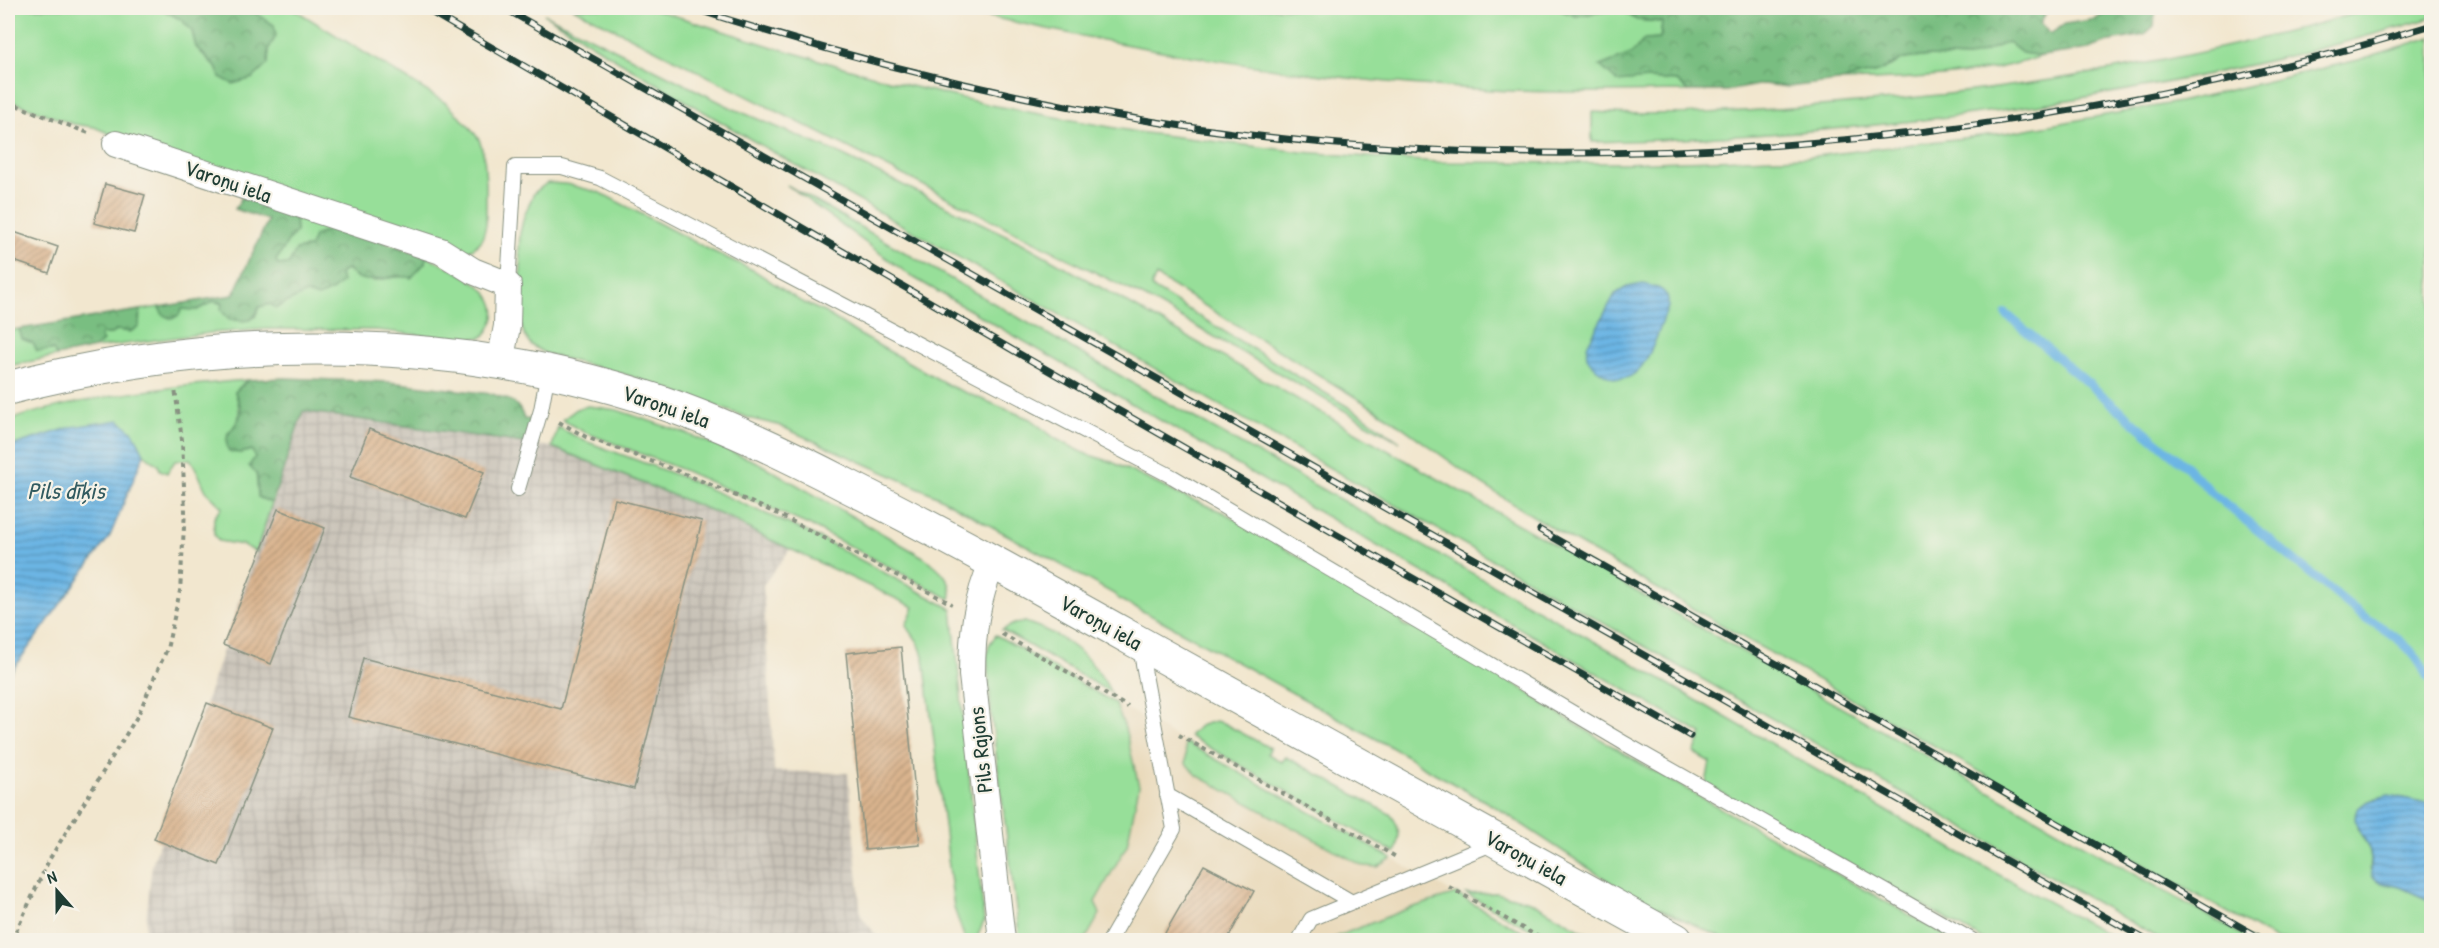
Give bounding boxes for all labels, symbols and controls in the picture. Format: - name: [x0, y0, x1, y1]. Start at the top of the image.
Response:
- street label: Varoņu iela: [180, 152, 276, 210]
- street label: Varoņu iela: [618, 377, 714, 435]
- water label: Pils dīķis: [27, 474, 107, 506]
- street label: Varoņu iela: [1054, 587, 1148, 657]
- street label: Pils Rajons: [961, 706, 999, 794]
- street label: Varoņu iela: [1479, 822, 1573, 892]
- north arrow: [27, 861, 87, 921]
- text: N: [44, 865, 60, 889]

